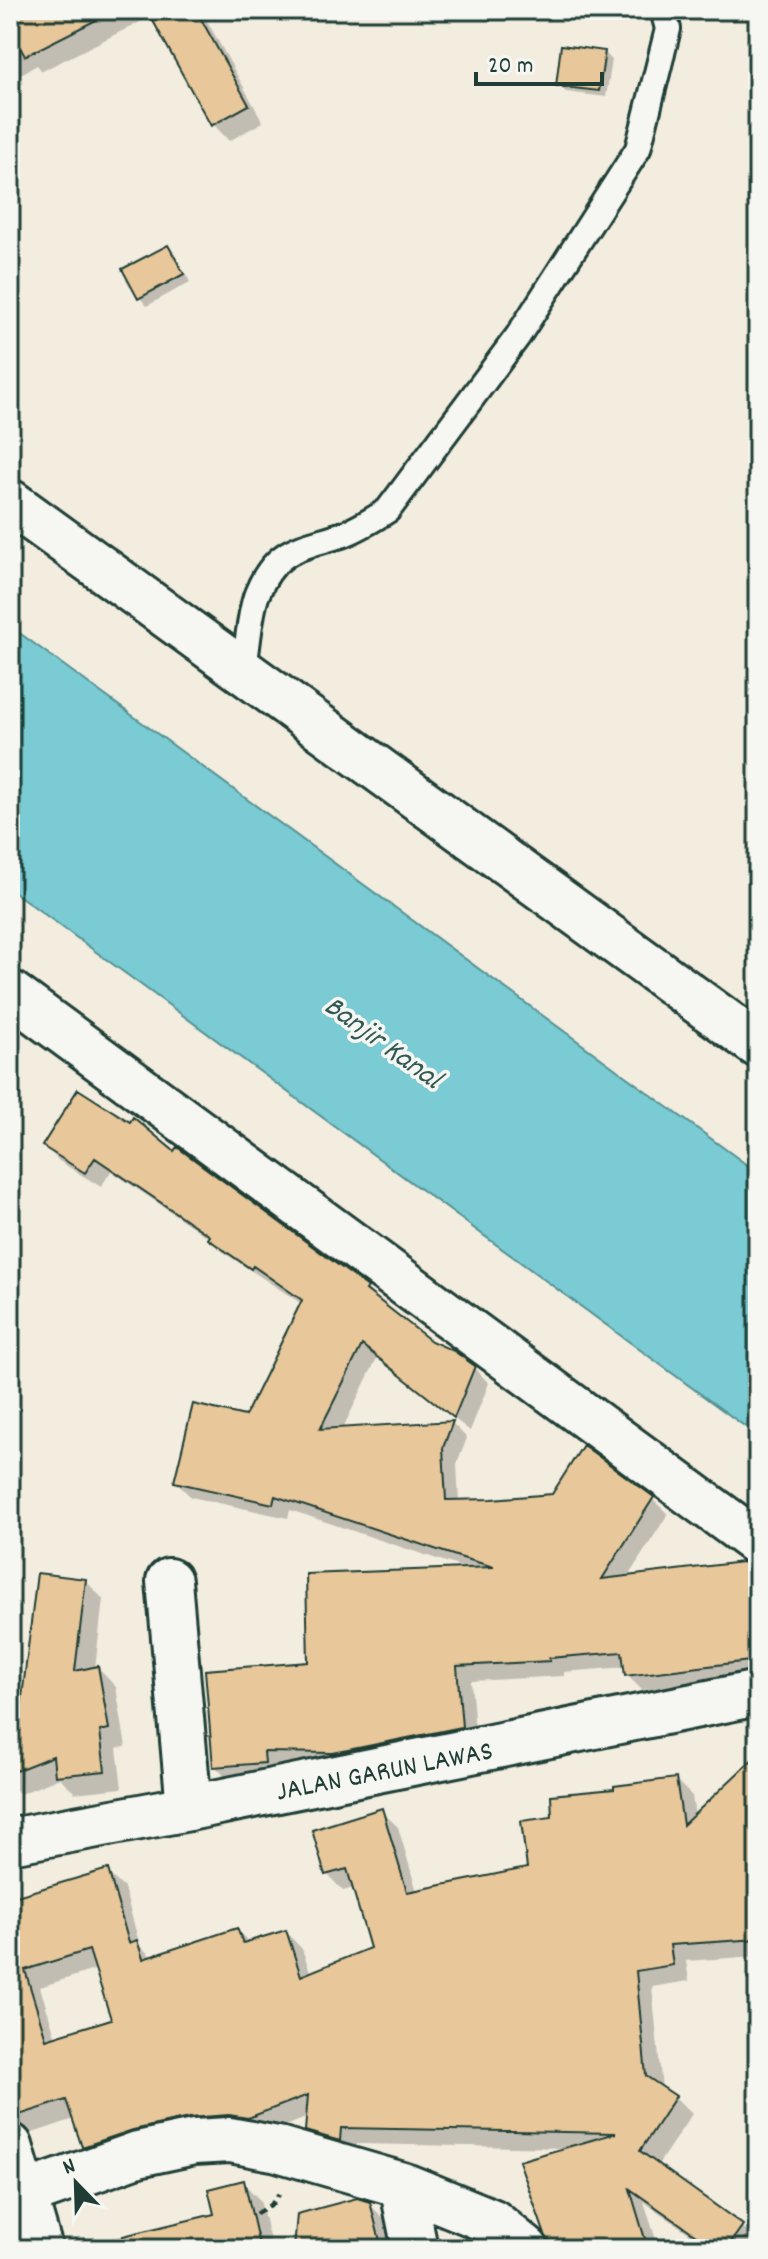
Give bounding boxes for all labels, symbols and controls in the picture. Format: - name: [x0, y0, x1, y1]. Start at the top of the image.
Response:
- scale bar: [476, 36, 602, 86]
- text: 20 m: [488, 50, 534, 84]
- water label: Banjir Kanal: [314, 987, 452, 1104]
- street label: JALAN GARUN LAWAS: [273, 1733, 497, 1815]
- north arrow: [36, 2143, 116, 2223]
- text: N: [58, 2151, 81, 2184]

